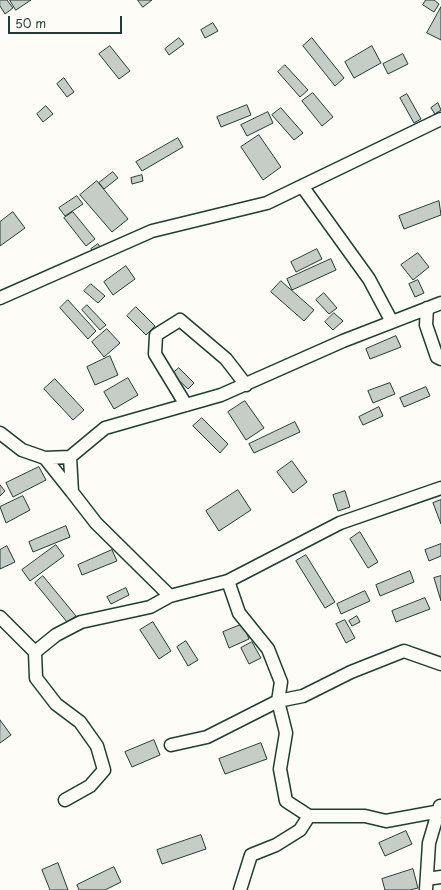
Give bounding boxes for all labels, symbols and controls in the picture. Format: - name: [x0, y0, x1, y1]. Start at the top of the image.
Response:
- scale bar: [10, 8, 124, 34]
- text: 50 m: [15, 14, 46, 32]

